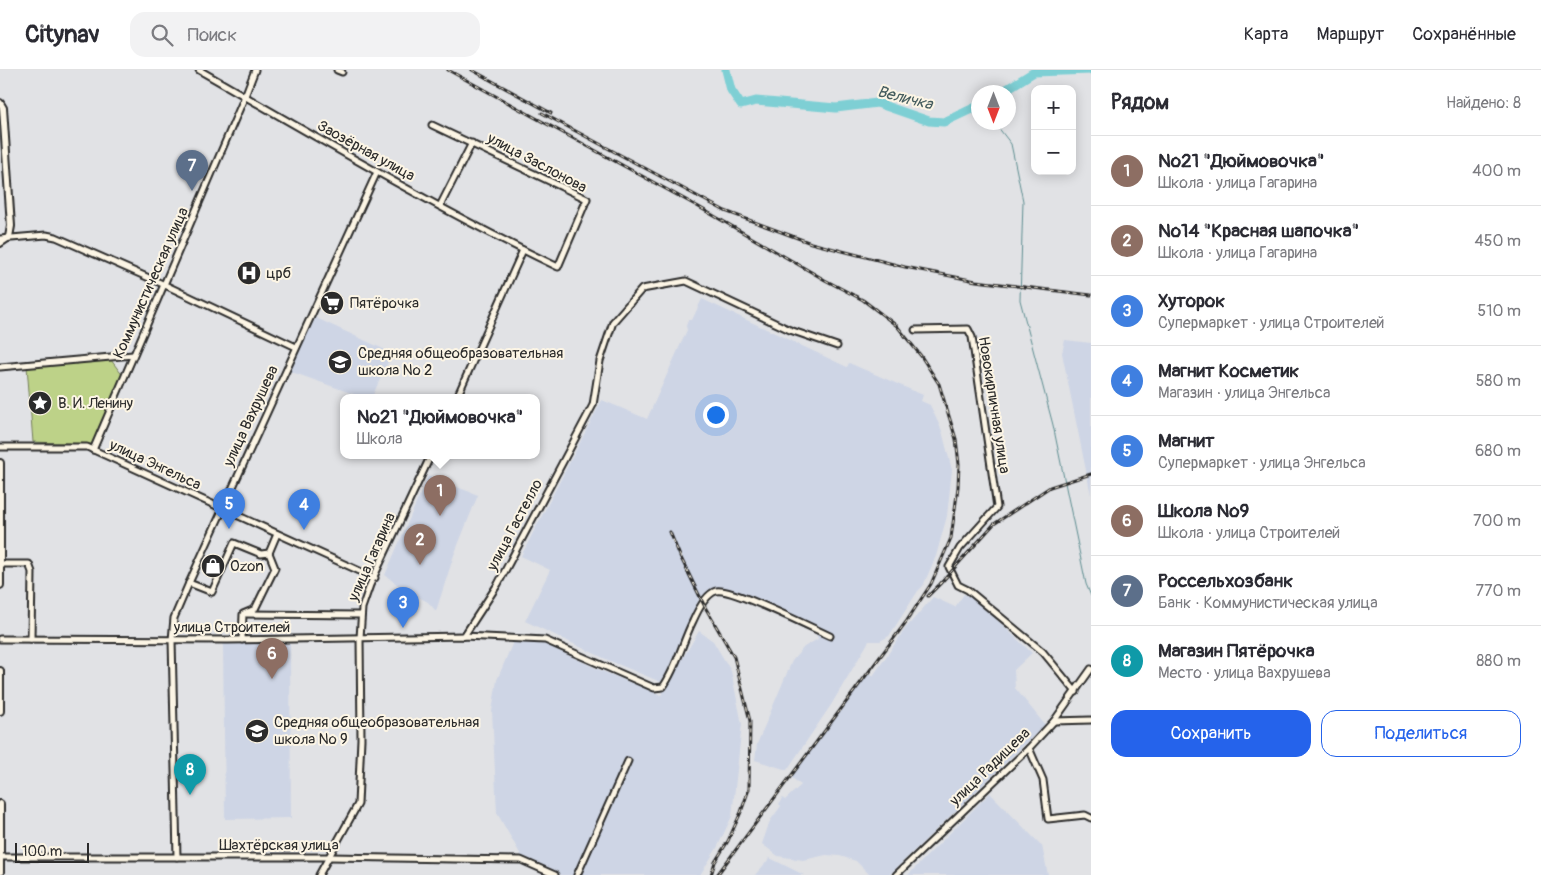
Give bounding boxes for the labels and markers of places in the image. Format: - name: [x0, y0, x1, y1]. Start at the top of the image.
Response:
- pin: 7: [176, 150, 208, 191]
- hospital icon: црб: [236, 260, 262, 286]
- place label: црб: [266, 264, 291, 283]
- supermarket icon: Пятёрочка: [319, 290, 345, 316]
- place label: Пятёрочка: [350, 294, 419, 313]
- place label: Средняя общеобразовательная школа № 2: [358, 344, 563, 380]
- school or university icon: Средняя общеобразовательная школа № 2: [327, 349, 353, 375]
- place icon: В. И. Ленину: [27, 390, 53, 416]
- place label: В. И. Ленину: [58, 394, 134, 413]
- pin: 1: [424, 475, 456, 516]
- pin: 5: [213, 488, 245, 529]
- pin: 4: [288, 489, 320, 530]
- pin: 2: [404, 524, 436, 565]
- shop icon: Ozon: [200, 553, 226, 579]
- place label: Ozon: [230, 557, 264, 576]
- pin: 3: [387, 587, 419, 628]
- pin: 6: [256, 638, 288, 679]
- place label: Средняя общеобразовательная школа № 9: [274, 713, 479, 749]
- school or university icon: Средняя общеобразовательная школа № 9: [244, 718, 270, 744]
- pin: 8: [174, 754, 206, 795]

